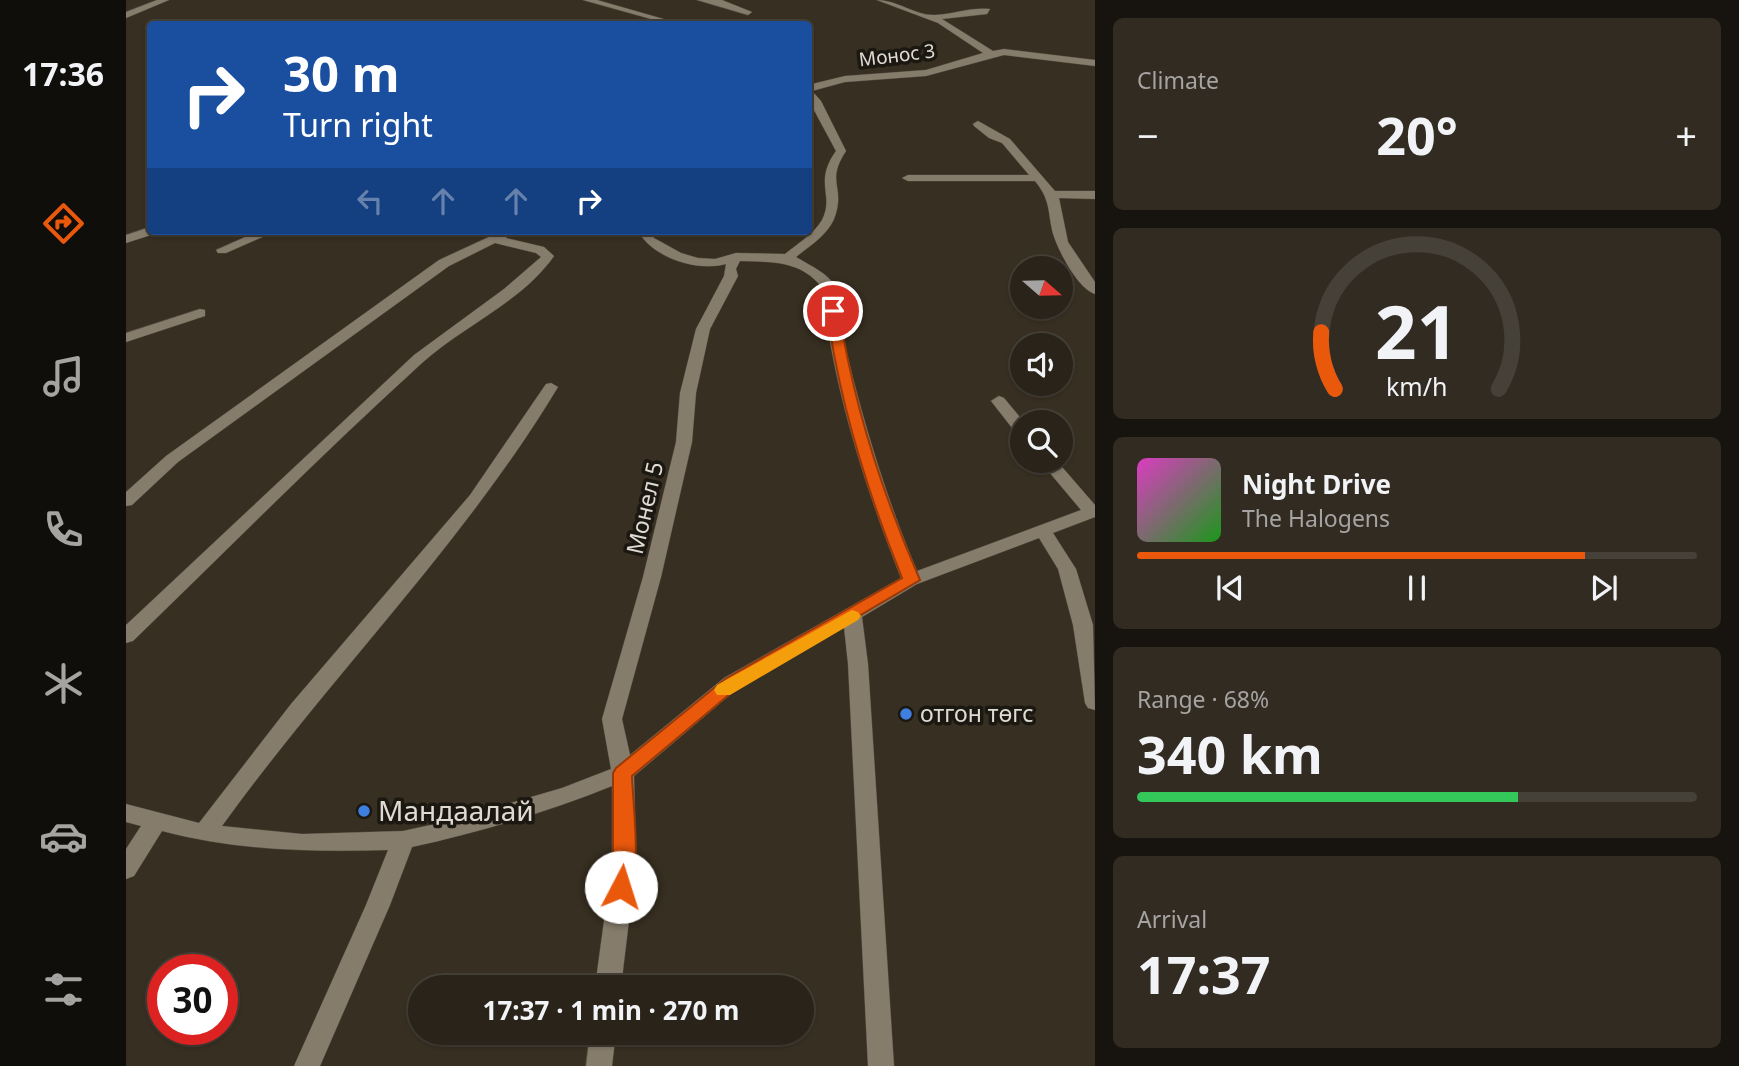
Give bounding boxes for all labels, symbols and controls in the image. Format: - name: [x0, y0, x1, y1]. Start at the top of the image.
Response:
- street label: Монос 3: [857, 37, 937, 73]
- text: 30 m: [283, 40, 400, 106]
- icon: right: [168, 49, 259, 140]
- text: 17:36: [22, 52, 104, 95]
- text: Climate: [1137, 64, 1219, 96]
- text: 20°: [1376, 99, 1458, 170]
- text: Turn right: [283, 103, 433, 146]
- text: −: [1137, 109, 1159, 161]
- text: +: [1675, 109, 1697, 161]
- icon: left: [351, 182, 389, 220]
- icon: ahead: [424, 182, 462, 220]
- icon: ahead: [497, 182, 535, 220]
- icon: right: [570, 182, 608, 220]
- icon: directions: [39, 199, 88, 248]
- north arrow: [1010, 256, 1073, 318]
- map controls: [1010, 256, 1073, 473]
- pin: [803, 281, 863, 341]
- text: 21: [1375, 282, 1459, 381]
- icon: arrive: [814, 292, 852, 330]
- button: sound: [1010, 333, 1073, 396]
- icon: music: [39, 352, 88, 401]
- text: km/h: [1386, 369, 1448, 403]
- button: search: [1010, 410, 1073, 473]
- street label: Монел 5: [618, 458, 670, 557]
- text: Night Drive: [1242, 466, 1391, 502]
- text: The Halogens: [1242, 502, 1390, 534]
- icon: phone: [39, 505, 88, 554]
- icon: previous: [1211, 569, 1249, 607]
- icon: pause: [1398, 569, 1436, 607]
- icon: next: [1585, 569, 1623, 607]
- icon: climate: [39, 659, 88, 708]
- text: Range · 68%: [1137, 683, 1269, 715]
- place label: отгон төгс: [920, 697, 1034, 729]
- marker: отгон төгс: [898, 706, 914, 722]
- text: 340 km: [1137, 718, 1323, 789]
- place label: Мандаалай: [378, 791, 534, 829]
- marker: Мандаалай: [356, 803, 372, 819]
- icon: car: [39, 812, 88, 861]
- position arrow: [584, 850, 658, 924]
- text: Arrival: [1137, 903, 1207, 935]
- text: 17:37: [1137, 938, 1271, 1009]
- speed limit sign: 30: [147, 954, 238, 1045]
- icon: filters: [39, 965, 88, 1014]
- text: 17:37 · 1 min · 270 m: [483, 992, 739, 1028]

